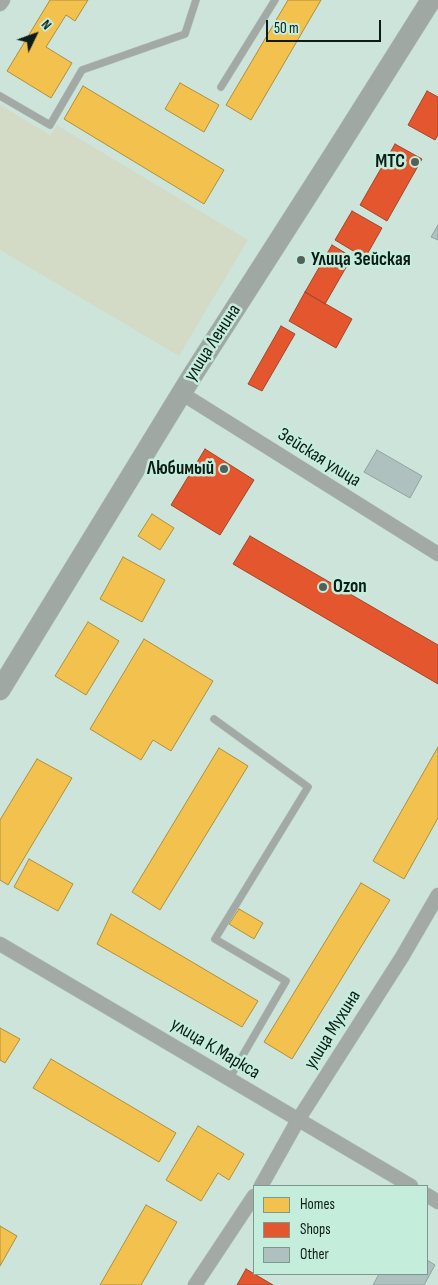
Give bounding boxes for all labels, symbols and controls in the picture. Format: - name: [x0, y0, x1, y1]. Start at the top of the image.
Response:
- north arrow: [10, 10, 60, 60]
- scale bar: [268, 10, 383, 42]
- text: N: [38, 16, 55, 33]
- text: 50 m: [274, 19, 299, 38]
- place label: МТС: [375, 151, 405, 173]
- marker: МТС: [409, 156, 421, 168]
- place label: Улица Зейская: [311, 249, 411, 271]
- marker: Улица Зейская: [295, 254, 307, 266]
- street label: улица Ленина: [180, 300, 246, 386]
- street label: Зейская улица: [273, 424, 365, 492]
- place label: Любимый: [147, 458, 214, 480]
- marker: Любимый: [218, 463, 230, 475]
- place label: Ozon: [333, 576, 367, 598]
- marker: Ozon: [317, 581, 329, 593]
- street label: улица Мухина: [300, 986, 366, 1074]
- street label: улица К.Маркса: [166, 1013, 264, 1085]
- legend: [253, 1185, 428, 1275]
- text: Homes: [300, 1195, 335, 1214]
- text: Shops: [300, 1220, 331, 1239]
- text: Other: [300, 1245, 329, 1264]

